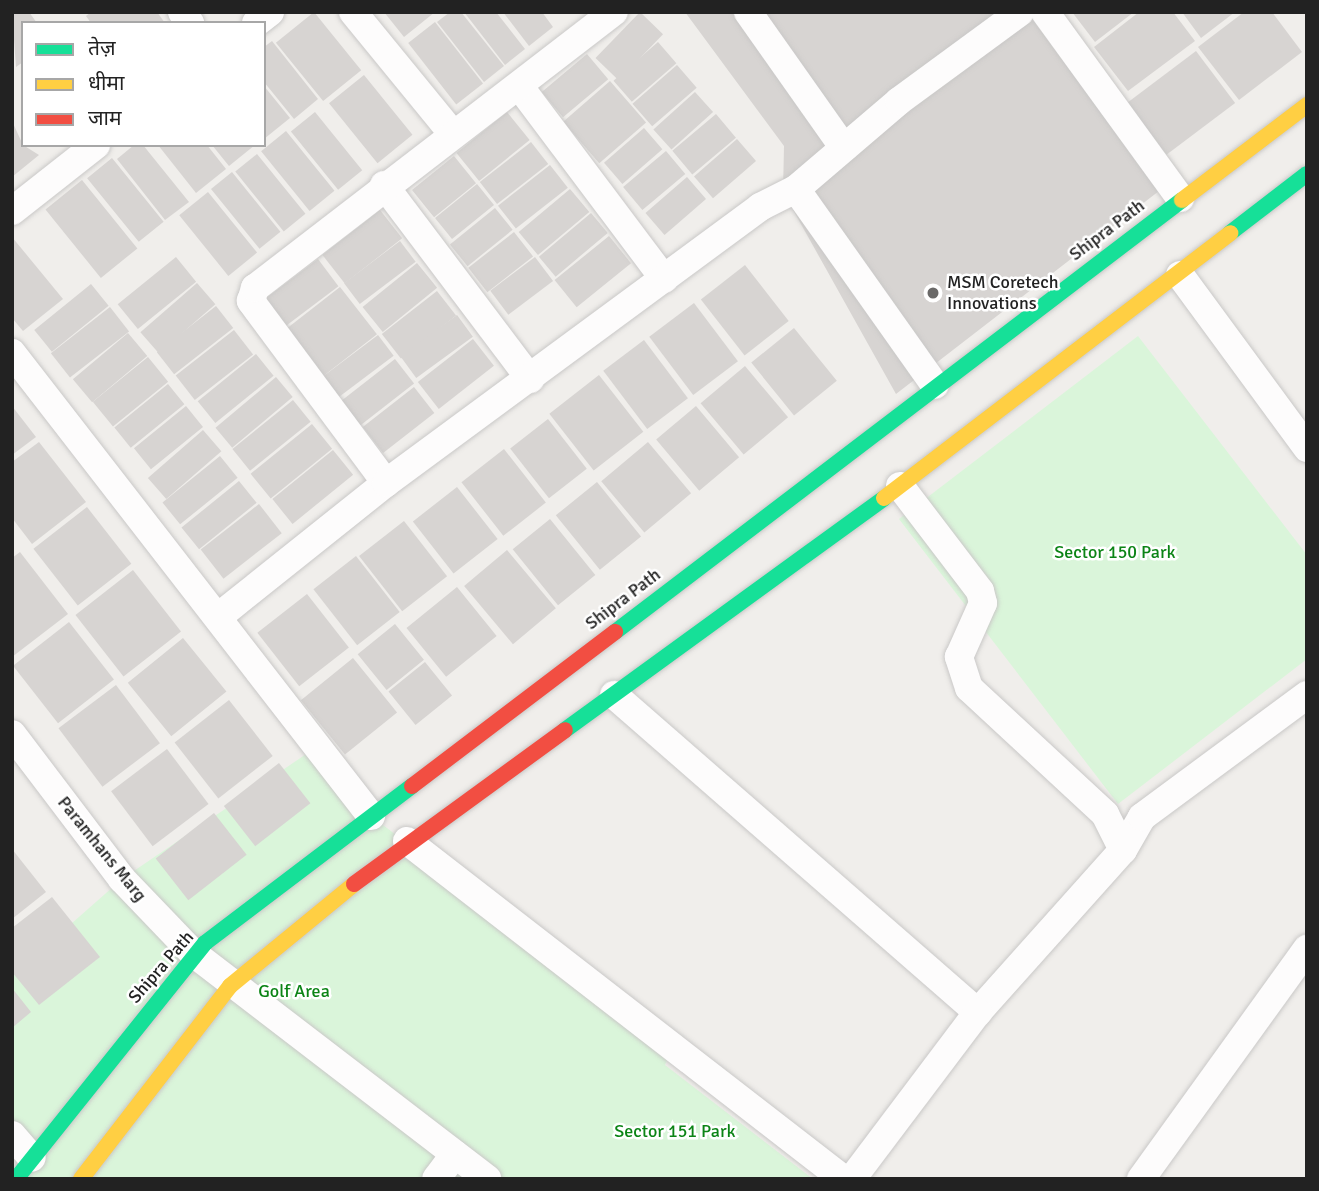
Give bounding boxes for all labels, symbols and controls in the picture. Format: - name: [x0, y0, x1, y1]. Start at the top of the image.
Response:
- legend: [21, 21, 266, 147]
- text: तेज़: [88, 35, 116, 61]
- text: धीमा: [88, 70, 124, 96]
- text: जाम: [88, 105, 122, 131]
- street label: Shipra Path: [1065, 195, 1149, 265]
- place label: MSM Coretech Innovations: [947, 272, 1059, 314]
- marker: MSM Coretech Innovations: [925, 285, 941, 301]
- park label: Sector 150 Park: [1054, 541, 1176, 563]
- street label: Shipra Path: [581, 564, 665, 634]
- street label: Paramhans Marg: [53, 792, 151, 906]
- street label: Shipra Path: [124, 926, 198, 1008]
- park label: Golf Area: [258, 980, 330, 1002]
- park label: Sector 151 Park: [614, 1120, 736, 1142]

